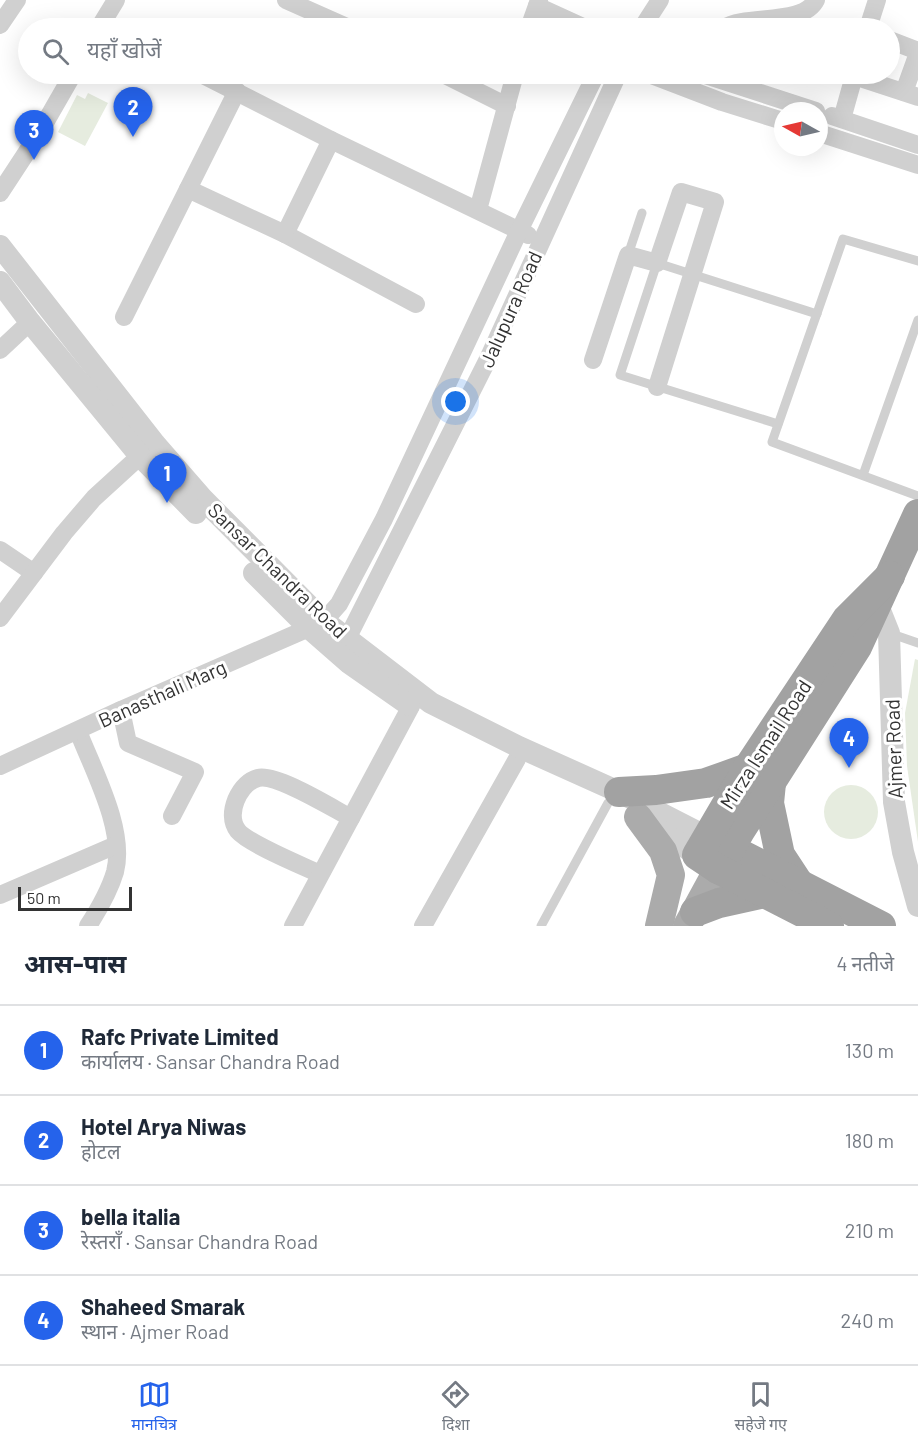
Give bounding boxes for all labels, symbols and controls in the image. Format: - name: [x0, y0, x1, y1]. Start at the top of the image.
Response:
- search box: [18, 18, 900, 84]
- icon: search: [39, 35, 72, 68]
- text: यहाँ खोजें: [87, 36, 162, 62]
- pin: 2: [114, 88, 152, 137]
- north arrow: [774, 102, 828, 156]
- pin: 3: [15, 110, 54, 160]
- street label: Jalupura Road: [474, 247, 546, 371]
- your location: [441, 387, 470, 416]
- pin: 1: [148, 454, 186, 503]
- street label: Sansar Chandra Road: [203, 497, 353, 643]
- street label: Banasthali Marg: [94, 654, 230, 732]
- street label: Mirza Ismail Road: [714, 675, 816, 813]
- street label: Ajmer Road: [879, 699, 907, 799]
- pin: 4: [830, 718, 868, 768]
- scale bar: [18, 884, 132, 912]
- text: 50 m: [27, 888, 61, 907]
- text: आस-पास: [24, 947, 126, 978]
- text: 4 नतीजे: [836, 951, 894, 975]
- text: Rafc Private Limited: [81, 1023, 279, 1049]
- text: 1: [40, 1038, 47, 1062]
- text: 130 m: [845, 1038, 894, 1062]
- text: कार्यालय · Sansar Chandra Road: [81, 1049, 340, 1073]
- text: Hotel Arya Niwas: [81, 1113, 246, 1139]
- text: 2: [38, 1128, 49, 1152]
- text: 180 m: [845, 1128, 894, 1152]
- text: होटल: [81, 1139, 120, 1163]
- text: bella italia: [81, 1203, 180, 1229]
- text: 3: [38, 1218, 49, 1242]
- text: 210 m: [845, 1218, 894, 1242]
- text: रेस्तराँ · Sansar Chandra Road: [81, 1229, 318, 1253]
- text: Shaheed Smarak: [81, 1293, 245, 1319]
- text: 4: [37, 1308, 50, 1332]
- text: 240 m: [840, 1308, 894, 1332]
- text: स्थान · Ajmer Road: [81, 1319, 229, 1343]
- tab: मानचित्र: [131, 1378, 177, 1437]
- tab: दिशा: [439, 1378, 472, 1437]
- tab: सहेजे गए: [735, 1378, 787, 1437]

